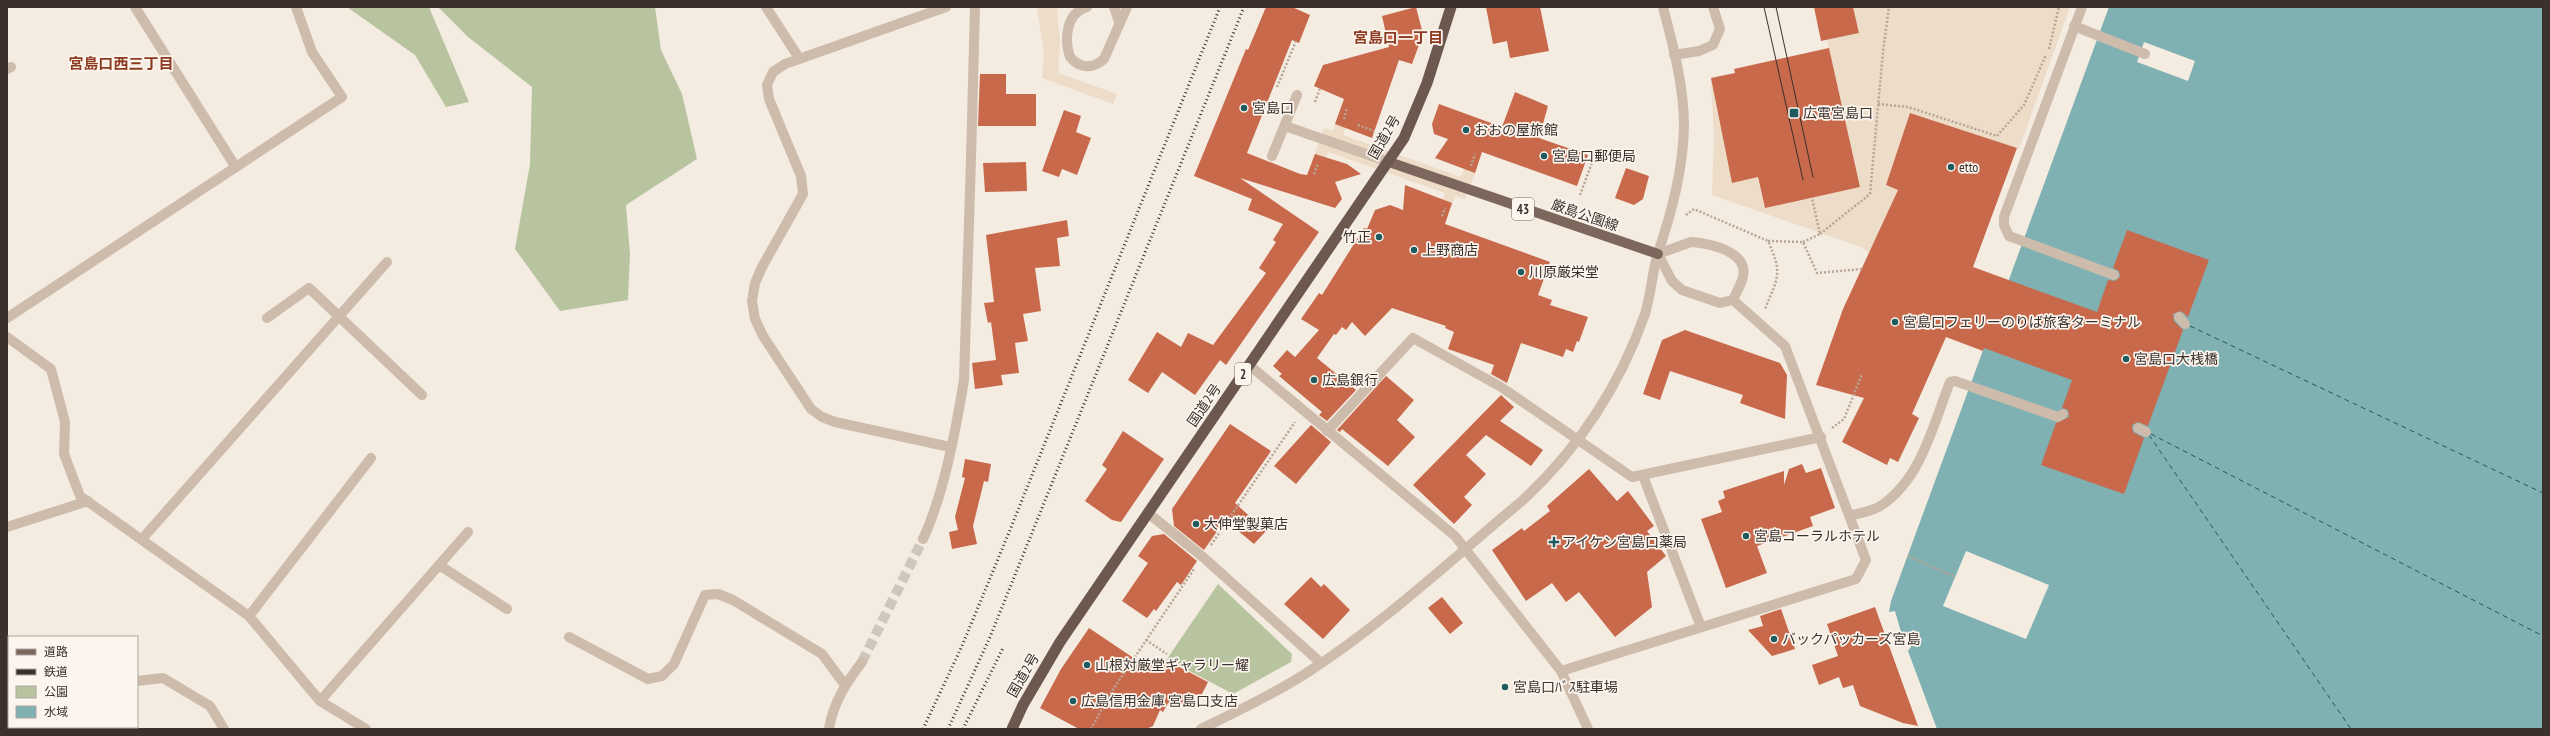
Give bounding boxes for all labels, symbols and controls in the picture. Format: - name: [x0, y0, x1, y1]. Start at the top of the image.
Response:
- district label: 宮島口一丁目: [1353, 28, 1443, 47]
- district label: 宮島口西三丁目: [68, 54, 174, 73]
- place label: 宮島口: [1252, 99, 1294, 117]
- marker: 宮島口: [1239, 103, 1249, 113]
- place label: 広電宮島口: [1803, 104, 1873, 122]
- marker: 広電宮島口: [1788, 107, 1800, 119]
- street label: 国道2号: [1364, 112, 1404, 162]
- place label: おおの屋旅館: [1474, 121, 1558, 139]
- marker: おおの屋旅館: [1461, 125, 1471, 135]
- place label: 宮島口郵便局: [1552, 147, 1636, 165]
- marker: 宮島口郵便局: [1539, 151, 1549, 161]
- place label: etto: [1959, 158, 1978, 176]
- marker: etto: [1946, 162, 1956, 172]
- street label: 厳島公園線: [1549, 195, 1621, 235]
- road number: 43: [1512, 198, 1534, 220]
- place label: 竹正: [1343, 228, 1371, 246]
- marker: 竹正: [1374, 232, 1384, 242]
- place label: 上野商店: [1422, 241, 1478, 259]
- marker: 上野商店: [1409, 245, 1419, 255]
- place label: 川原厳栄堂: [1529, 263, 1599, 281]
- marker: 川原厳栄堂: [1516, 267, 1526, 277]
- place label: 宮島口フェリーのりば旅客ターミナル: [1903, 313, 2141, 331]
- marker: 宮島口フェリーのりば旅客ターミナル: [1890, 317, 1900, 327]
- place label: 宮島口大桟橋: [2134, 350, 2218, 368]
- marker: 宮島口大桟橋: [2121, 354, 2131, 364]
- road number: 2: [1235, 363, 1251, 385]
- place label: 広島銀行: [1322, 371, 1378, 389]
- marker: 広島銀行: [1309, 375, 1319, 385]
- street label: 国道2号: [1183, 380, 1225, 430]
- place label: 大伸堂製菓店: [1204, 515, 1288, 533]
- marker: 大伸堂製菓店: [1191, 519, 1201, 529]
- place label: 宮島コーラルホテル: [1754, 527, 1880, 545]
- marker: 宮島コーラルホテル: [1741, 531, 1751, 541]
- place label: アイケン宮島口薬局: [1562, 533, 1687, 551]
- marker: アイケン宮島口薬局: [1549, 537, 1559, 547]
- place label: バックパッカーズ宮島: [1782, 630, 1921, 648]
- marker: バックパッカーズ宮島: [1769, 634, 1779, 644]
- legend: [8, 636, 138, 728]
- text: 道路: [44, 644, 68, 659]
- street label: 国道2号: [1003, 650, 1043, 700]
- place label: 山根対厳堂ギャラリー耀: [1095, 656, 1249, 674]
- marker: 山根対厳堂ギャラリー耀: [1082, 660, 1092, 670]
- text: 鉄道: [44, 664, 68, 679]
- place label: 宮島口ﾊﾞｽ駐車場: [1513, 678, 1618, 696]
- marker: 宮島口ﾊﾞｽ駐車場: [1500, 682, 1510, 692]
- text: 公園: [44, 684, 68, 699]
- place label: 広島信用金庫 宮島口支店: [1081, 692, 1238, 710]
- marker: 広島信用金庫 宮島口支店: [1068, 696, 1078, 706]
- text: 水域: [44, 704, 68, 719]

